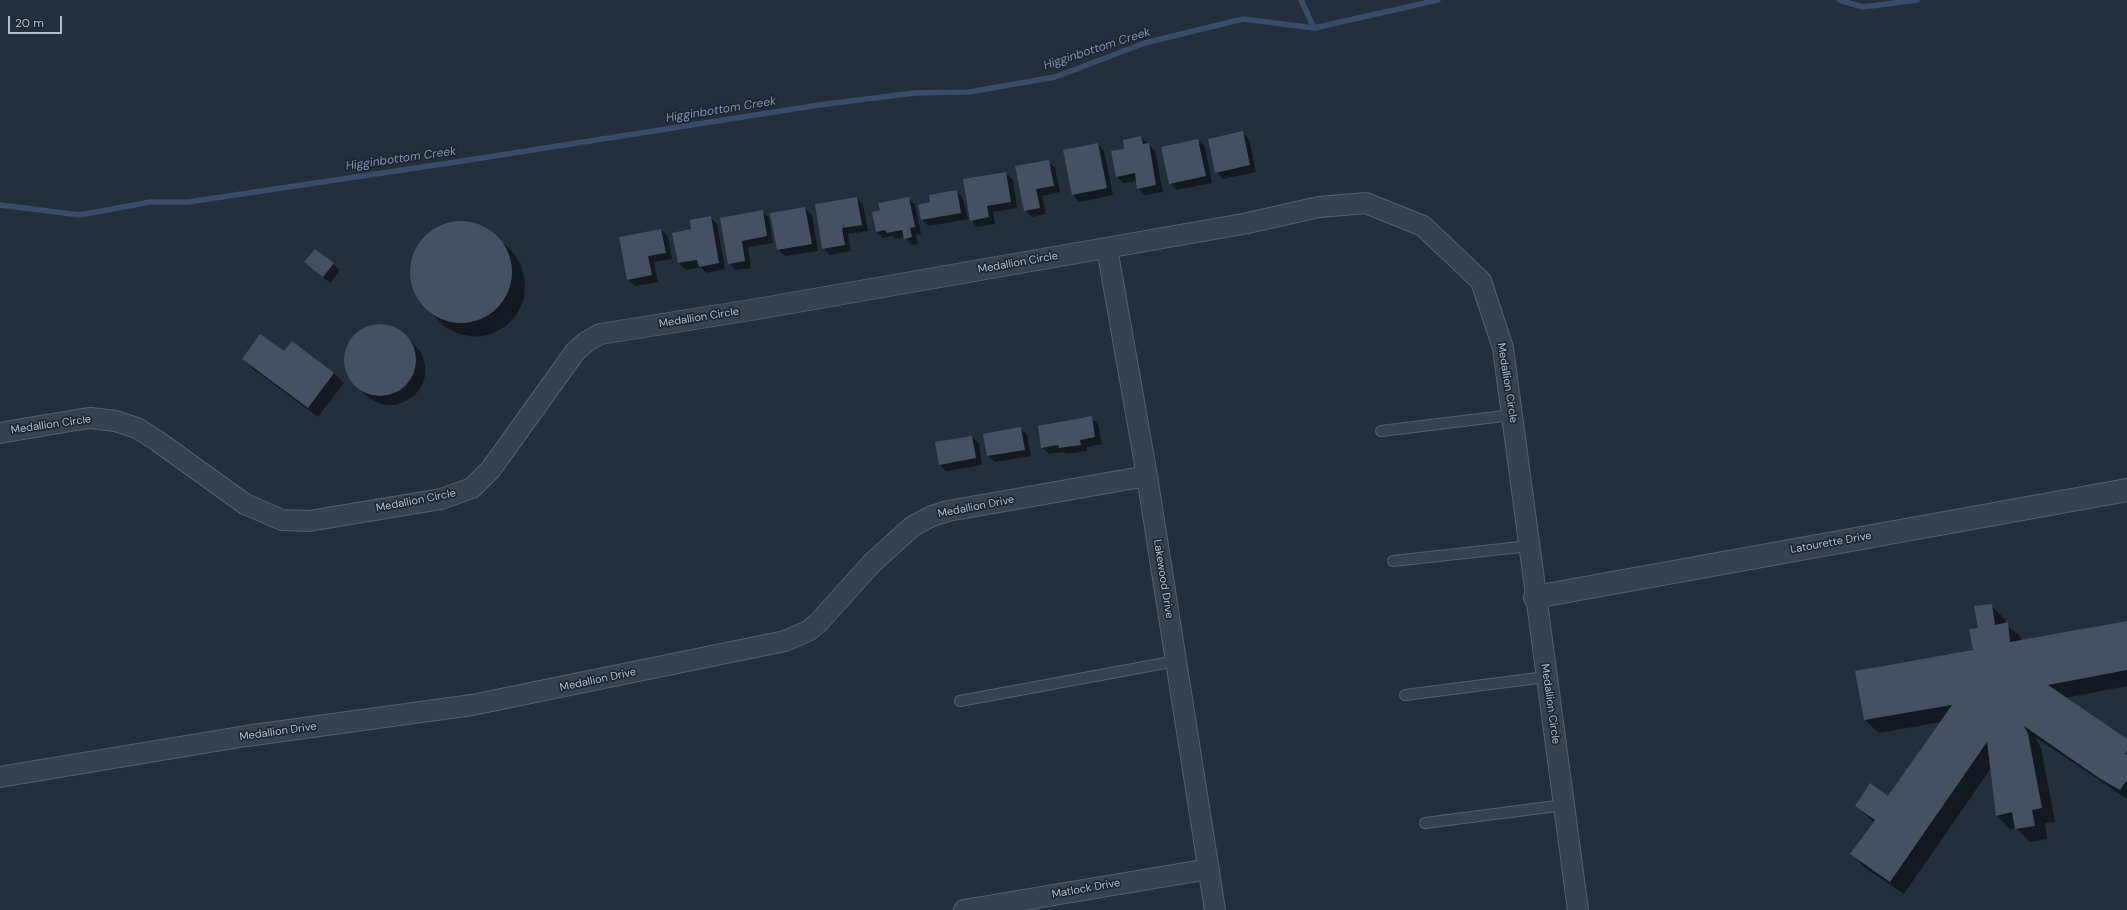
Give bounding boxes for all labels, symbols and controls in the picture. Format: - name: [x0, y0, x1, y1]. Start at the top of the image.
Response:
- scale bar: [10, 8, 64, 34]
- text: 20 m: [15, 15, 44, 31]
- water label: Higginbottom Creek: [1042, 25, 1152, 73]
- water label: Higginbottom Creek: [665, 94, 777, 126]
- water label: Higginbottom Creek: [345, 144, 457, 174]
- street label: Medallion Circle: [977, 249, 1059, 277]
- street label: Medallion Circle: [658, 305, 740, 331]
- street label: Medallion Circle: [1494, 342, 1520, 424]
- street label: Medallion Circle: [10, 413, 92, 437]
- street label: Medallion Circle: [375, 487, 457, 515]
- street label: Medallion Drive: [937, 493, 1015, 521]
- street label: Latourette Drive: [1789, 529, 1873, 557]
- street label: Lakewood Drive: [1150, 538, 1176, 620]
- street label: Medallion Circle: [1538, 663, 1562, 745]
- street label: Medallion Drive: [559, 665, 637, 695]
- street label: Medallion Drive: [239, 720, 317, 744]
- street label: Matlock Drive: [1051, 876, 1121, 902]

